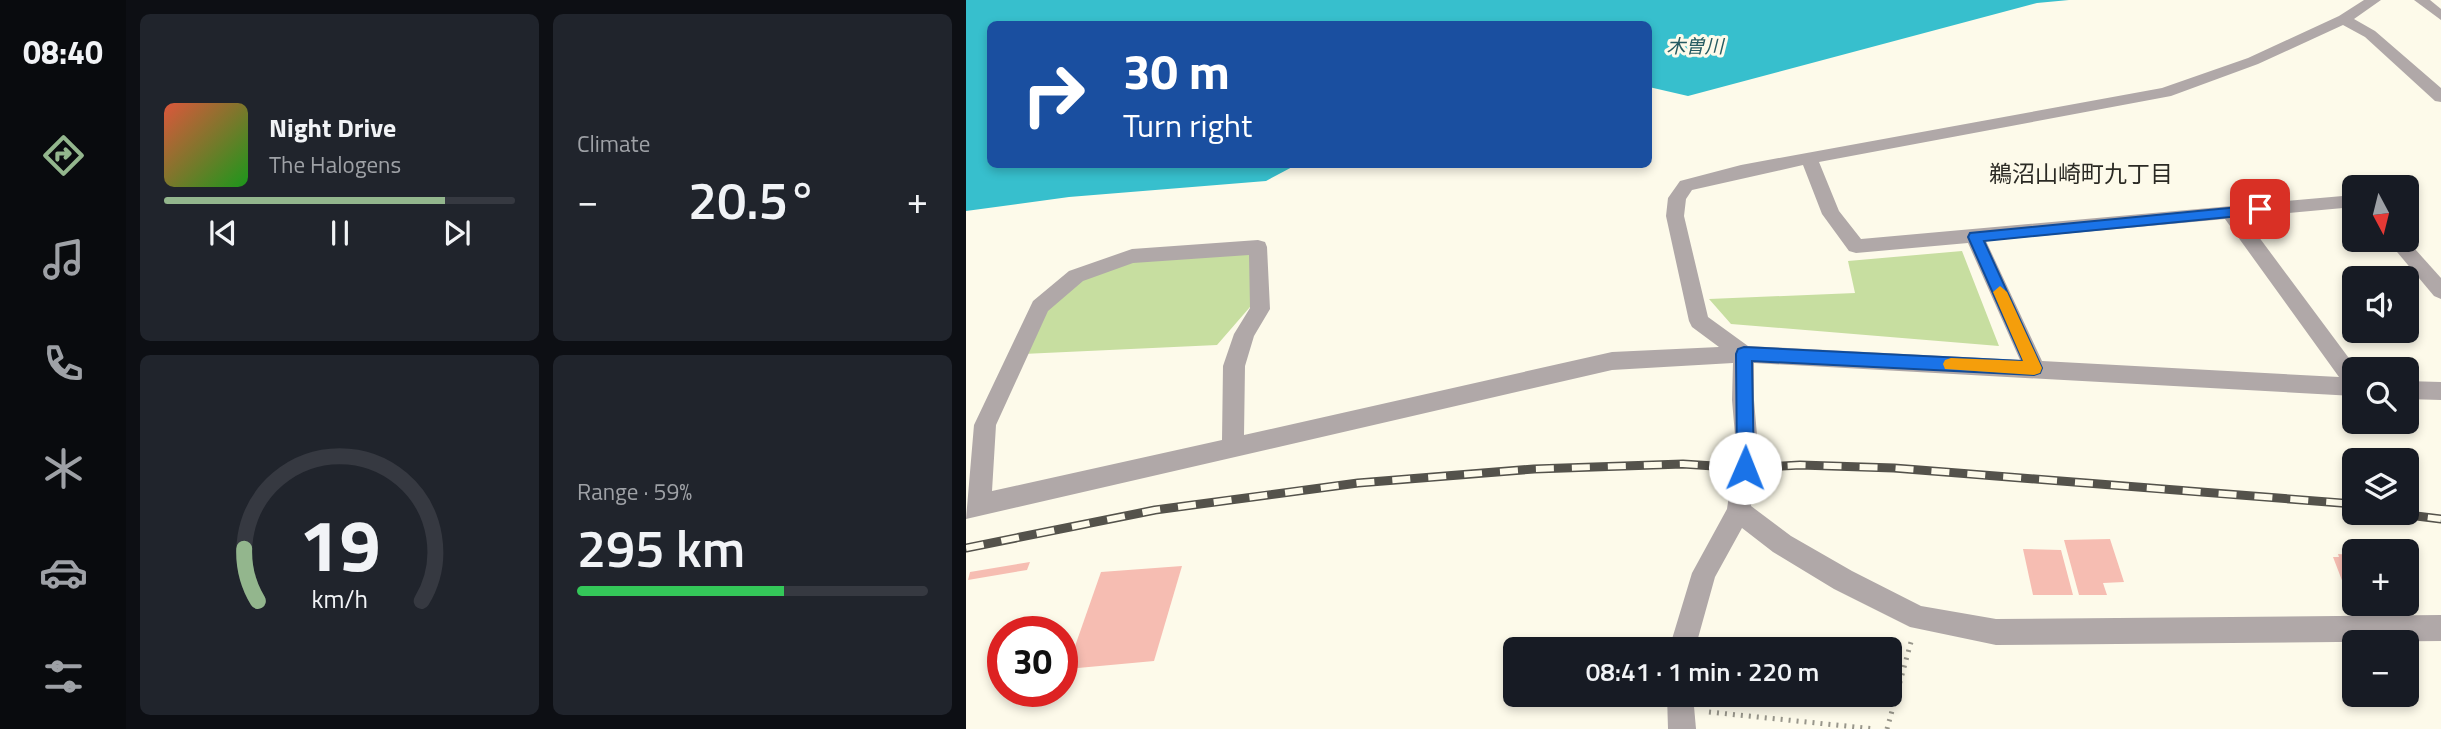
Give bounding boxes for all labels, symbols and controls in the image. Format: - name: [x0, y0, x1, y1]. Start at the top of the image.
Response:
- text: 08:40: [23, 28, 103, 76]
- water label: 木曽川: [1666, 31, 1725, 60]
- text: 30 m: [1123, 33, 1230, 108]
- icon: right: [1008, 49, 1099, 140]
- text: Turn right: [1123, 101, 1252, 149]
- text: Night Drive: [269, 108, 396, 147]
- text: Climate: [577, 126, 650, 161]
- icon: directions: [39, 131, 88, 180]
- text: The Halogens: [269, 147, 401, 182]
- district label: 鵜沼山崎町九丁目: [1989, 156, 2173, 191]
- text: 20.5°: [688, 160, 817, 239]
- text: −: [577, 171, 598, 229]
- text: +: [907, 171, 928, 229]
- north arrow: [2342, 175, 2418, 252]
- map controls: [2342, 175, 2419, 707]
- pin: [2230, 179, 2290, 239]
- icon: arrive: [2241, 190, 2279, 228]
- icon: previous: [204, 214, 242, 252]
- icon: pause: [321, 214, 359, 252]
- icon: next: [438, 214, 476, 252]
- icon: music: [39, 235, 88, 284]
- button: sound: [2342, 266, 2419, 343]
- icon: phone: [39, 339, 88, 388]
- button: search: [2342, 357, 2419, 434]
- position arrow: [1708, 431, 1782, 505]
- icon: climate: [39, 444, 88, 493]
- button: layers: [2342, 448, 2419, 525]
- text: Range · 59%: [577, 474, 692, 509]
- text: 19: [299, 489, 380, 599]
- text: 295 km: [577, 508, 745, 587]
- button: +: [2342, 539, 2419, 616]
- icon: car: [39, 548, 88, 597]
- text: km/h: [311, 580, 368, 618]
- speed limit sign: 30: [987, 616, 1078, 707]
- button: −: [2342, 630, 2419, 707]
- icon: filters: [39, 652, 88, 701]
- text: 08:41 · 1 min · 220 m: [1586, 652, 1819, 691]

